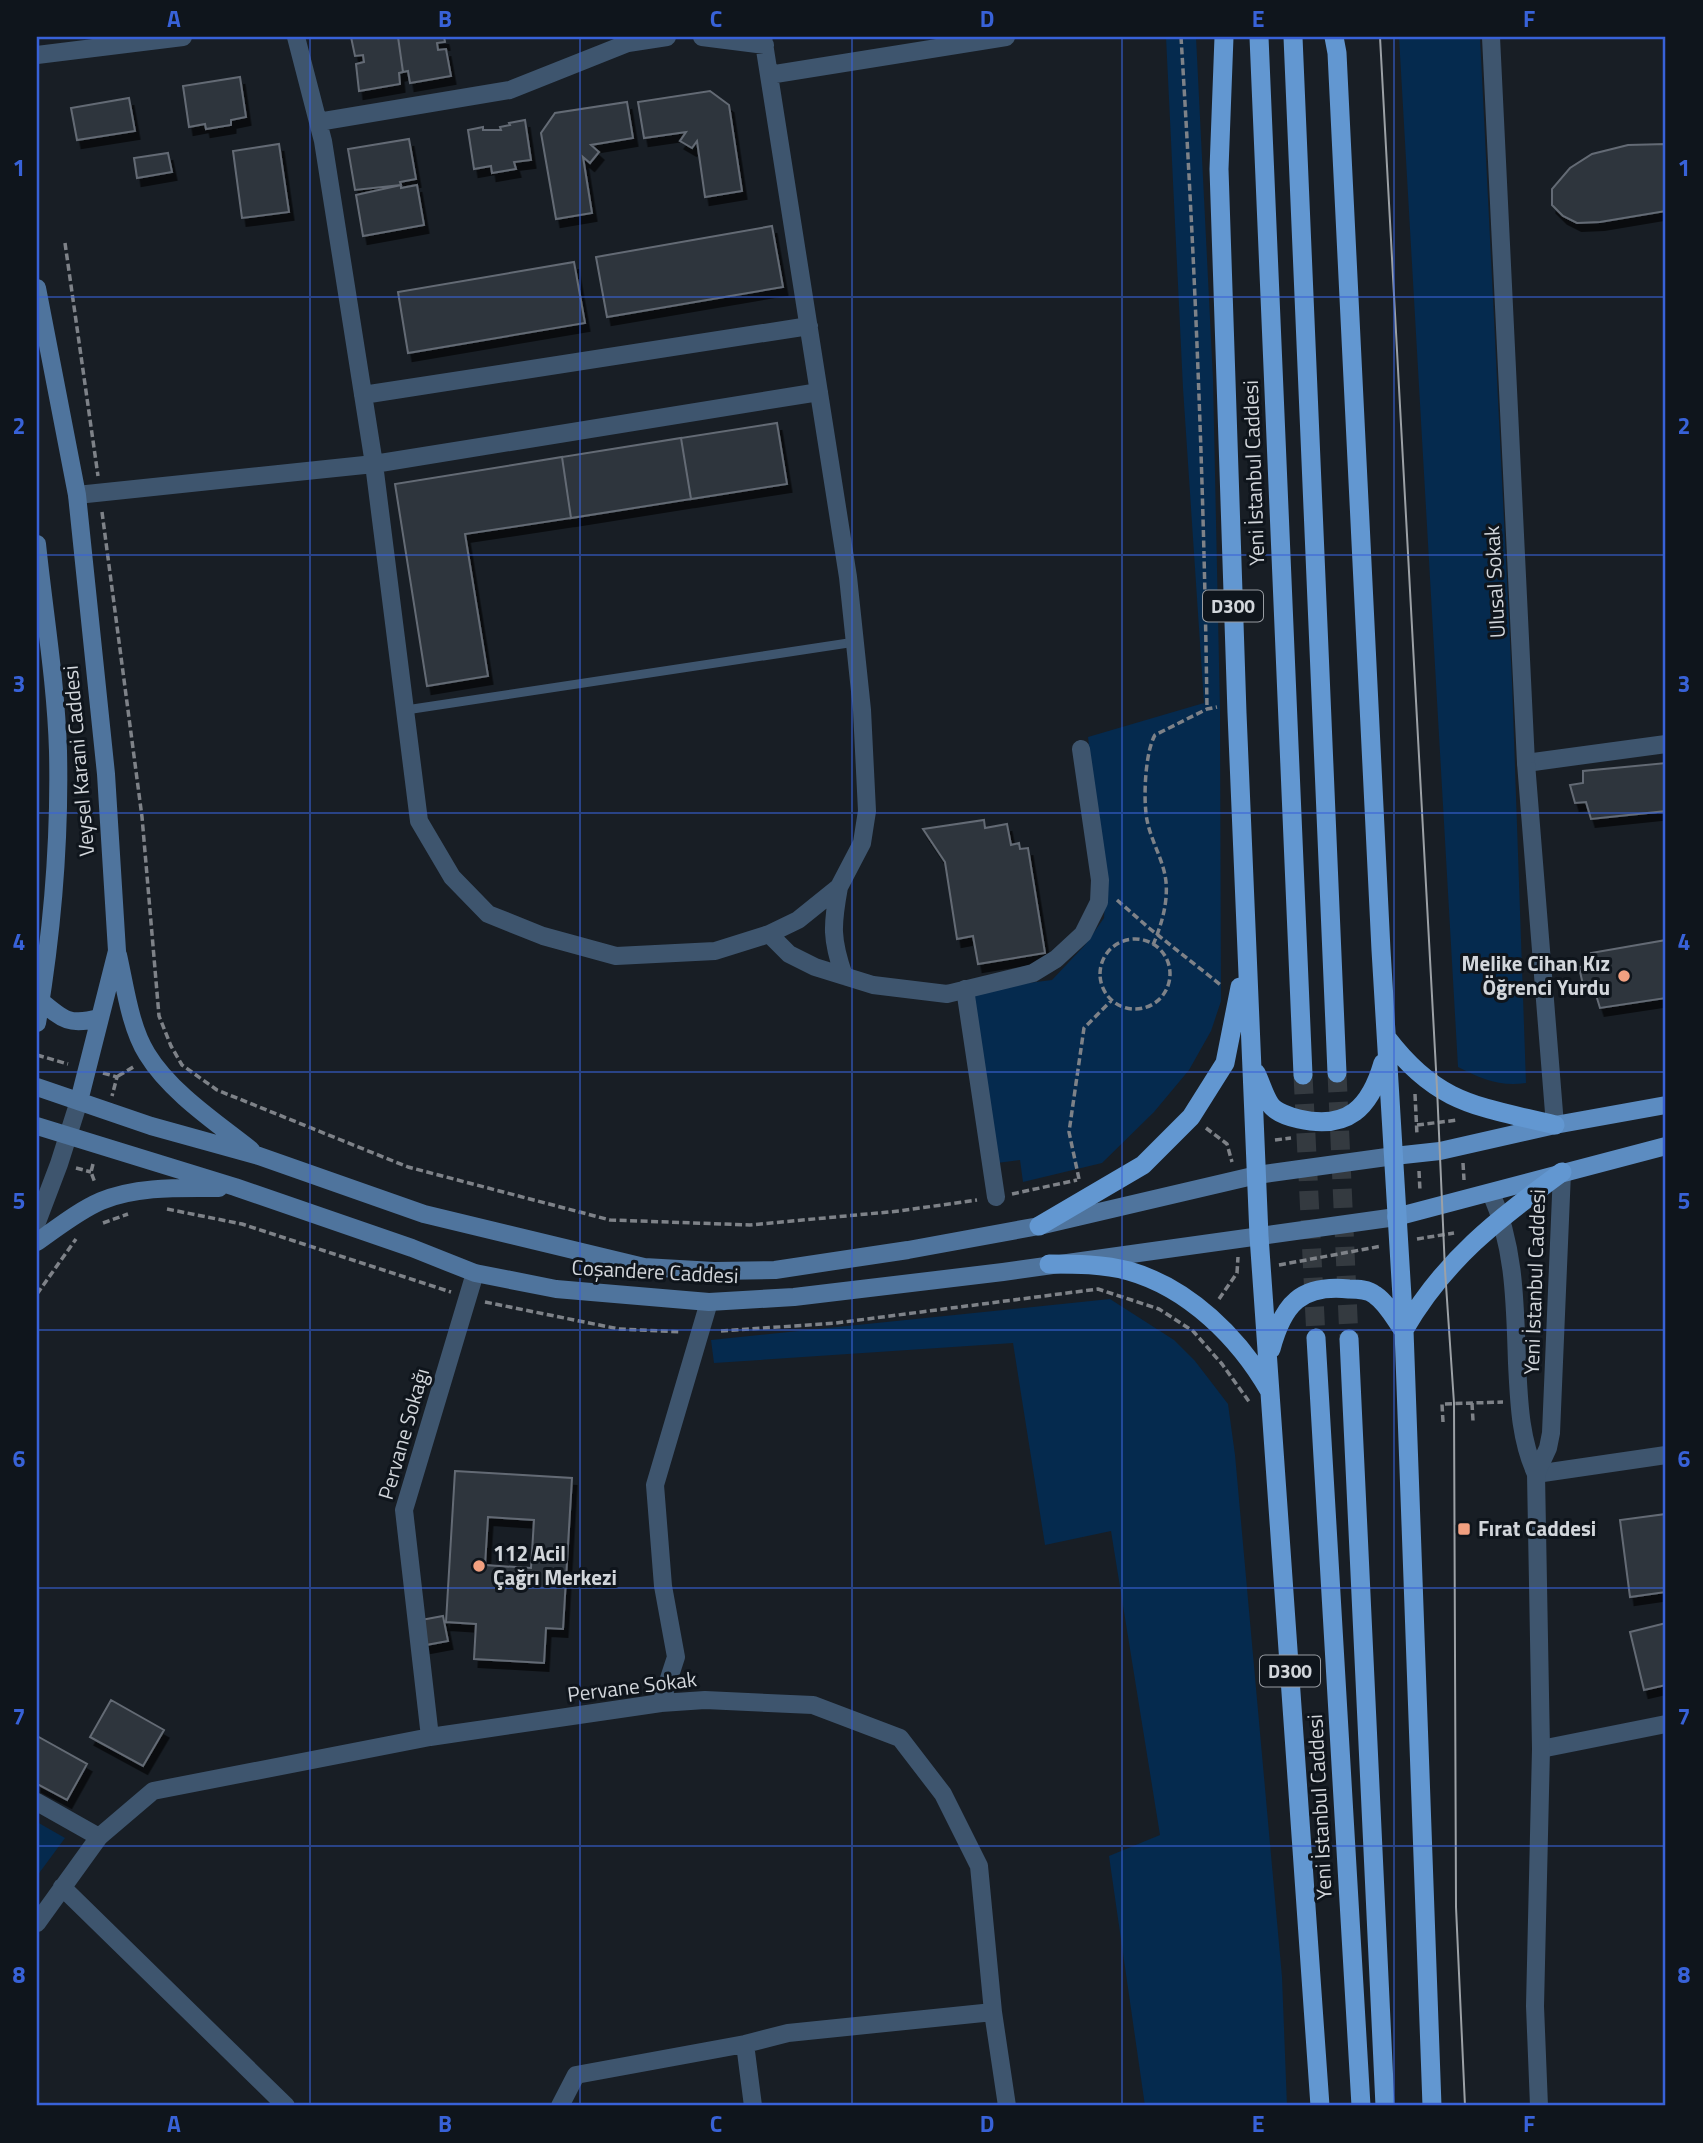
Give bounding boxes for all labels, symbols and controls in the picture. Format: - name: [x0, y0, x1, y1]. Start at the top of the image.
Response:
- text: A: [167, 1, 181, 36]
- text: B: [438, 1, 452, 36]
- text: C: [710, 1, 722, 36]
- text: D: [980, 1, 994, 36]
- text: E: [1252, 1, 1264, 36]
- text: F: [1523, 1, 1535, 36]
- text: 1: [13, 150, 25, 185]
- text: 1: [1678, 150, 1690, 185]
- street label: Yeni İstanbul Caddesi: [1234, 380, 1272, 566]
- text: 2: [13, 408, 25, 443]
- text: 2: [1678, 408, 1690, 443]
- street label: Ulusal Sokak: [1475, 525, 1513, 639]
- road number: D300: [1203, 590, 1263, 622]
- street label: Veysel Karani Caddesi: [54, 664, 102, 858]
- text: 3: [13, 666, 25, 701]
- text: 3: [1678, 666, 1690, 701]
- text: 4: [13, 924, 25, 959]
- text: 4: [1678, 924, 1690, 959]
- place label: Melike Cihan Kız Öğrenci Yurdu: [1462, 947, 1610, 1003]
- marker: Melike Cihan Kız Öğrenci Yurdu: [1616, 968, 1632, 984]
- text: 5: [13, 1183, 25, 1218]
- text: 5: [1678, 1183, 1690, 1218]
- street label: Yeni İstanbul Caddesi: [1515, 1189, 1553, 1375]
- street label: Coşandere Caddesi: [571, 1251, 739, 1291]
- street label: Pervane Sokağı: [369, 1364, 437, 1503]
- text: 6: [13, 1441, 26, 1476]
- text: 6: [1678, 1441, 1691, 1476]
- place label: Fırat Caddesi: [1478, 1512, 1596, 1544]
- marker: Fırat Caddesi: [1456, 1521, 1472, 1537]
- place label: 112 Acil Çağrı Merkezi: [493, 1537, 617, 1593]
- marker: 112 Acil Çağrı Merkezi: [471, 1558, 487, 1574]
- road number: D300: [1260, 1656, 1320, 1686]
- street label: Pervane Sokak: [565, 1662, 698, 1710]
- text: 7: [13, 1699, 25, 1734]
- text: 7: [1678, 1699, 1690, 1734]
- street label: Yeni İstanbul Caddesi: [1298, 1713, 1340, 1901]
- text: 8: [13, 1957, 26, 1992]
- text: 8: [1678, 1957, 1691, 1992]
- text: A: [167, 2106, 181, 2141]
- text: B: [438, 2106, 452, 2141]
- text: C: [710, 2106, 722, 2141]
- text: D: [980, 2106, 994, 2141]
- text: E: [1252, 2106, 1264, 2141]
- text: F: [1523, 2106, 1535, 2141]

